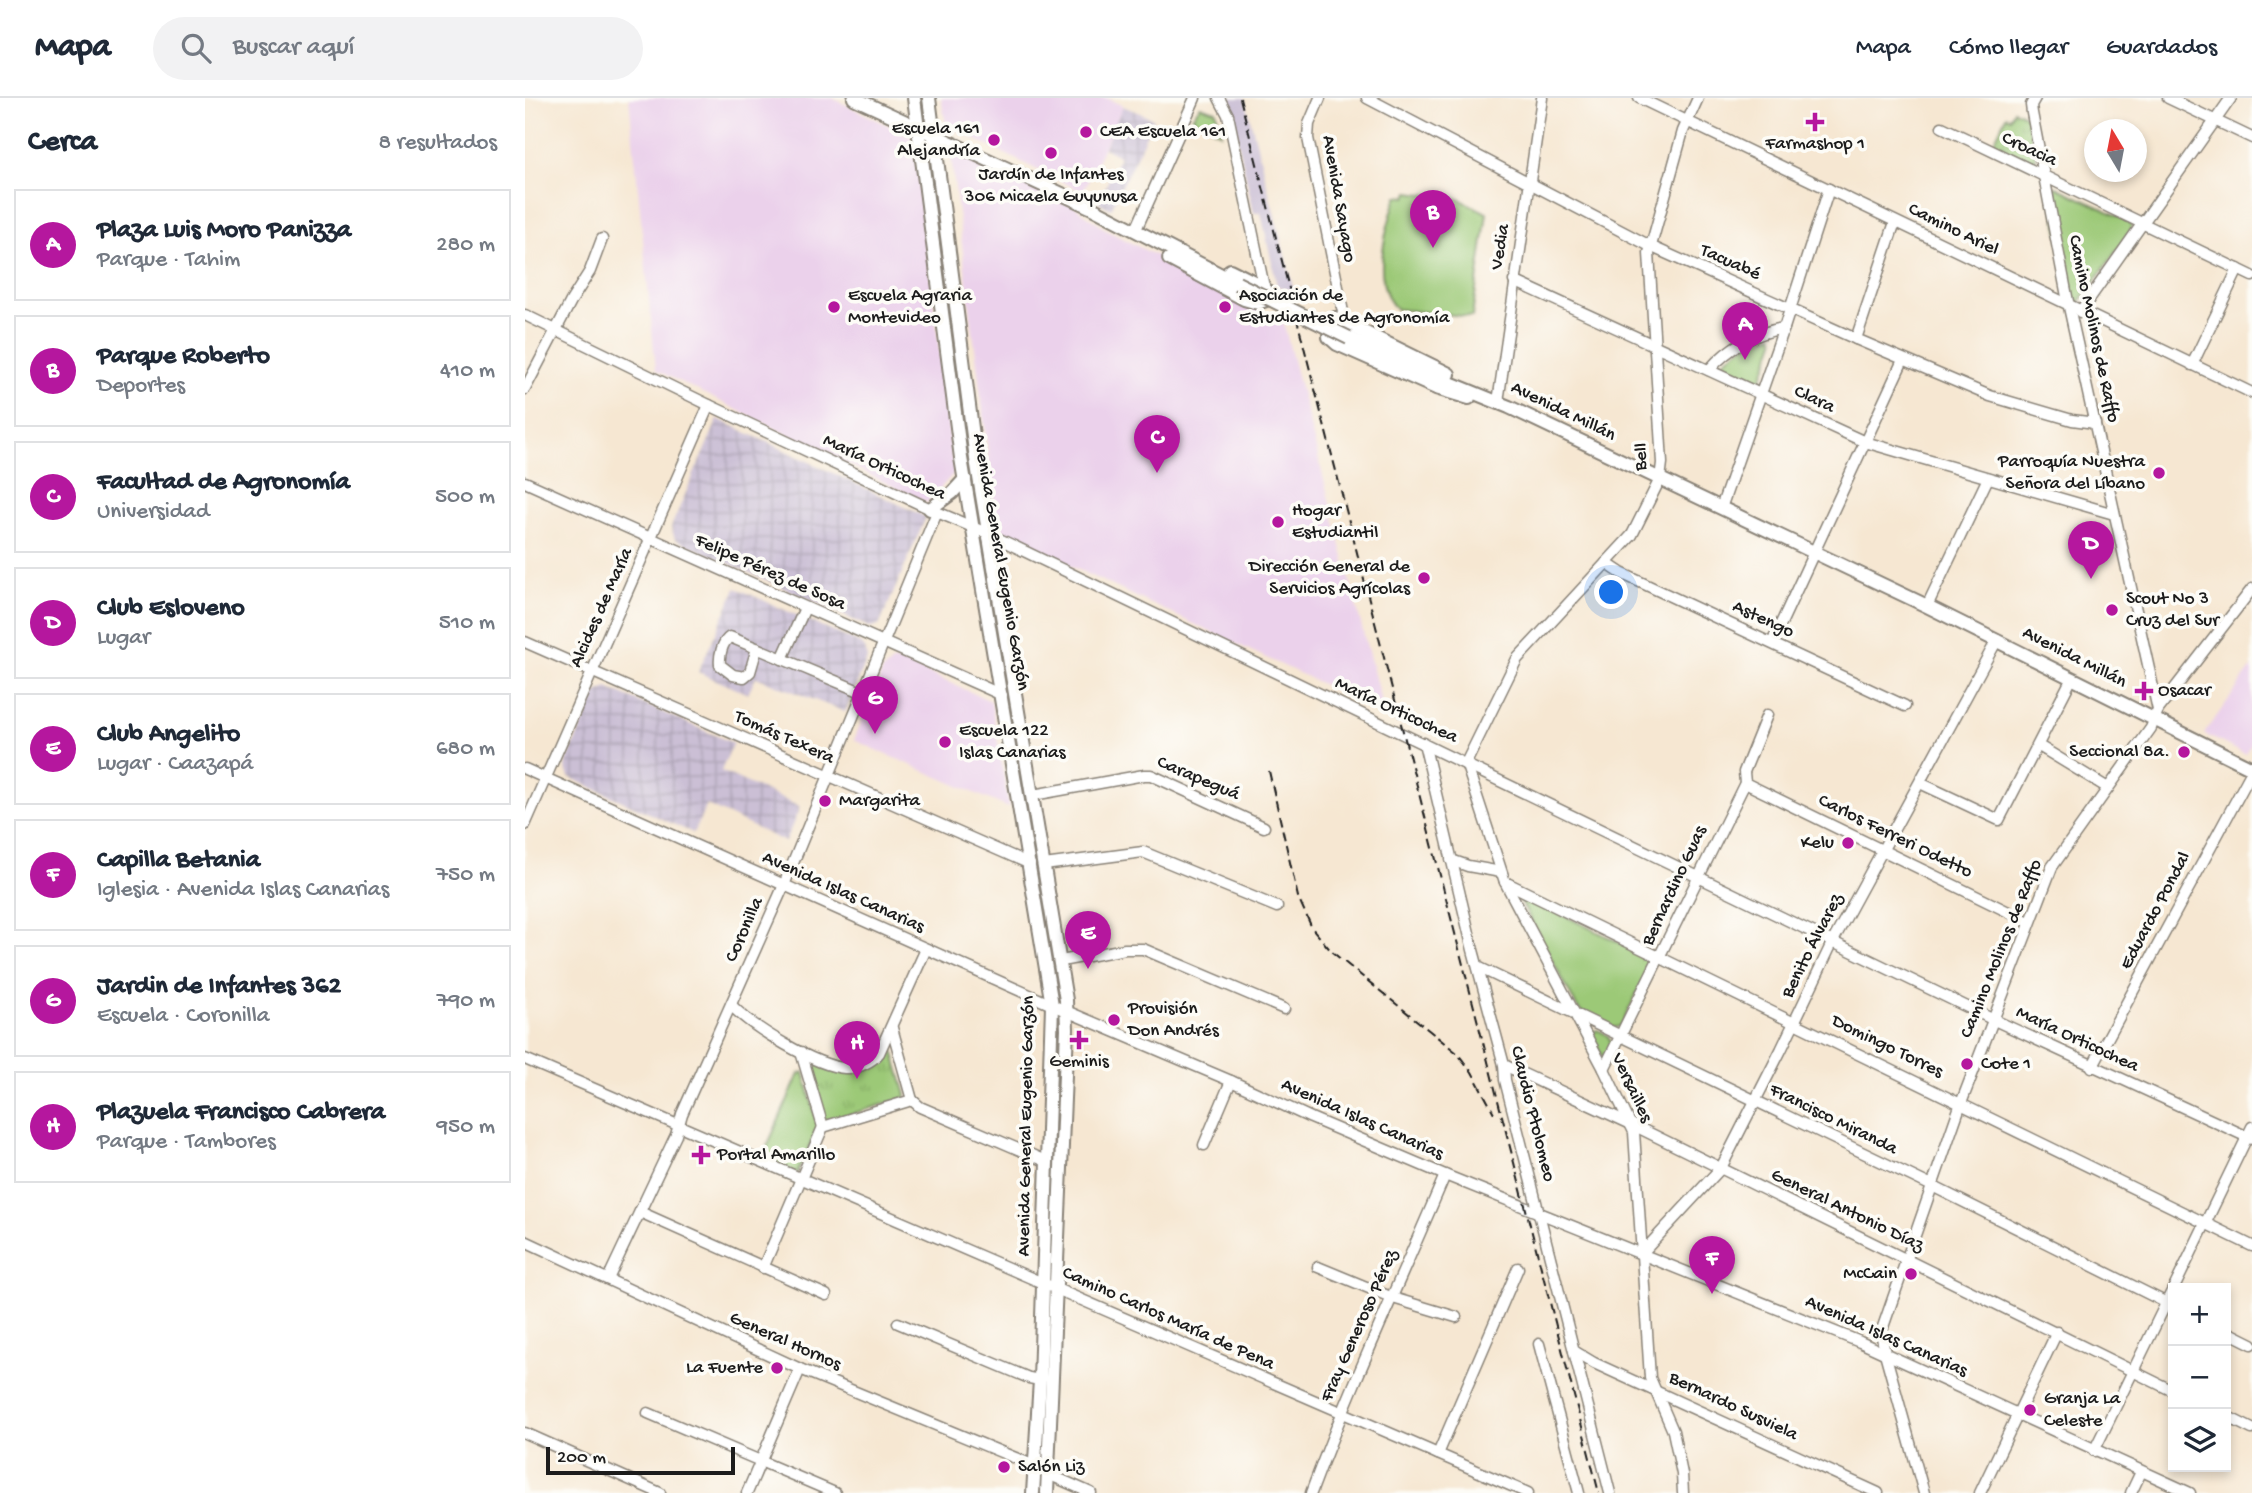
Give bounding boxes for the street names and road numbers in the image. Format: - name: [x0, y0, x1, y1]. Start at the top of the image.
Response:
- street label: Croacia: [1998, 127, 2062, 173]
- street label: Avenida Sayago: [1316, 134, 1361, 264]
- street label: Camino Ariel: [1904, 198, 2002, 262]
- street label: Vedia: [1486, 221, 1516, 273]
- street label: Camino Molinos de Raffo: [2062, 233, 2124, 425]
- street label: Tacuabé: [1695, 239, 1764, 287]
- street label: Avenida Millán: [1507, 377, 1619, 447]
- street label: Clara: [1790, 381, 1839, 420]
- street label: María Orticochea: [819, 429, 950, 507]
- street label: Avenida General Eugenio Garzón: [966, 432, 1034, 692]
- street label: Bell: [1630, 443, 1654, 472]
- street label: Felipe Pérez de Sosa: [690, 529, 850, 617]
- street label: Alcides de María: [565, 543, 639, 672]
- street label: Astengo: [1728, 596, 1798, 644]
- street label: Avenida Millán: [2018, 622, 2130, 694]
- street label: María Orticochea: [1331, 672, 1462, 750]
- street label: Tomás Texera: [730, 705, 839, 771]
- street label: Carapeguá: [1153, 751, 1244, 807]
- street label: Carlos Ferreri Odetto: [1814, 790, 1976, 884]
- street label: Bernardino Guas: [1637, 821, 1713, 951]
- street label: Avenida Islas Canarias: [758, 847, 929, 940]
- street label: Eduardo Pondal: [2115, 848, 2197, 974]
- street label: Camino Molinos de Raffo: [1956, 856, 2048, 1042]
- street label: Benito Álvarez: [1776, 889, 1849, 1003]
- street label: Coronilla: [720, 893, 770, 966]
- street label: Avenida General Eugenio Garzón: [1013, 995, 1041, 1257]
- street label: María Orticochea: [2012, 1001, 2143, 1079]
- street label: Domingo Torres: [1826, 1009, 1948, 1084]
- street label: Claudio Ptolomeo: [1504, 1044, 1560, 1184]
- street label: Versailles: [1605, 1049, 1657, 1127]
- street label: Avenida Islas Canarias: [1277, 1074, 1448, 1167]
- street label: Francisco Miranda: [1764, 1079, 1902, 1162]
- street label: General Antonio Díaz: [1767, 1164, 1928, 1258]
- street label: Fray Generoso Pérez: [1316, 1246, 1404, 1407]
- street label: Camino Carlos María de Pena: [1058, 1262, 1279, 1377]
- street label: Avenida Islas Canarias: [1801, 1291, 1972, 1384]
- street label: General Hornos: [726, 1307, 845, 1377]
- street label: Bernardo Susviela: [1664, 1367, 1803, 1448]

